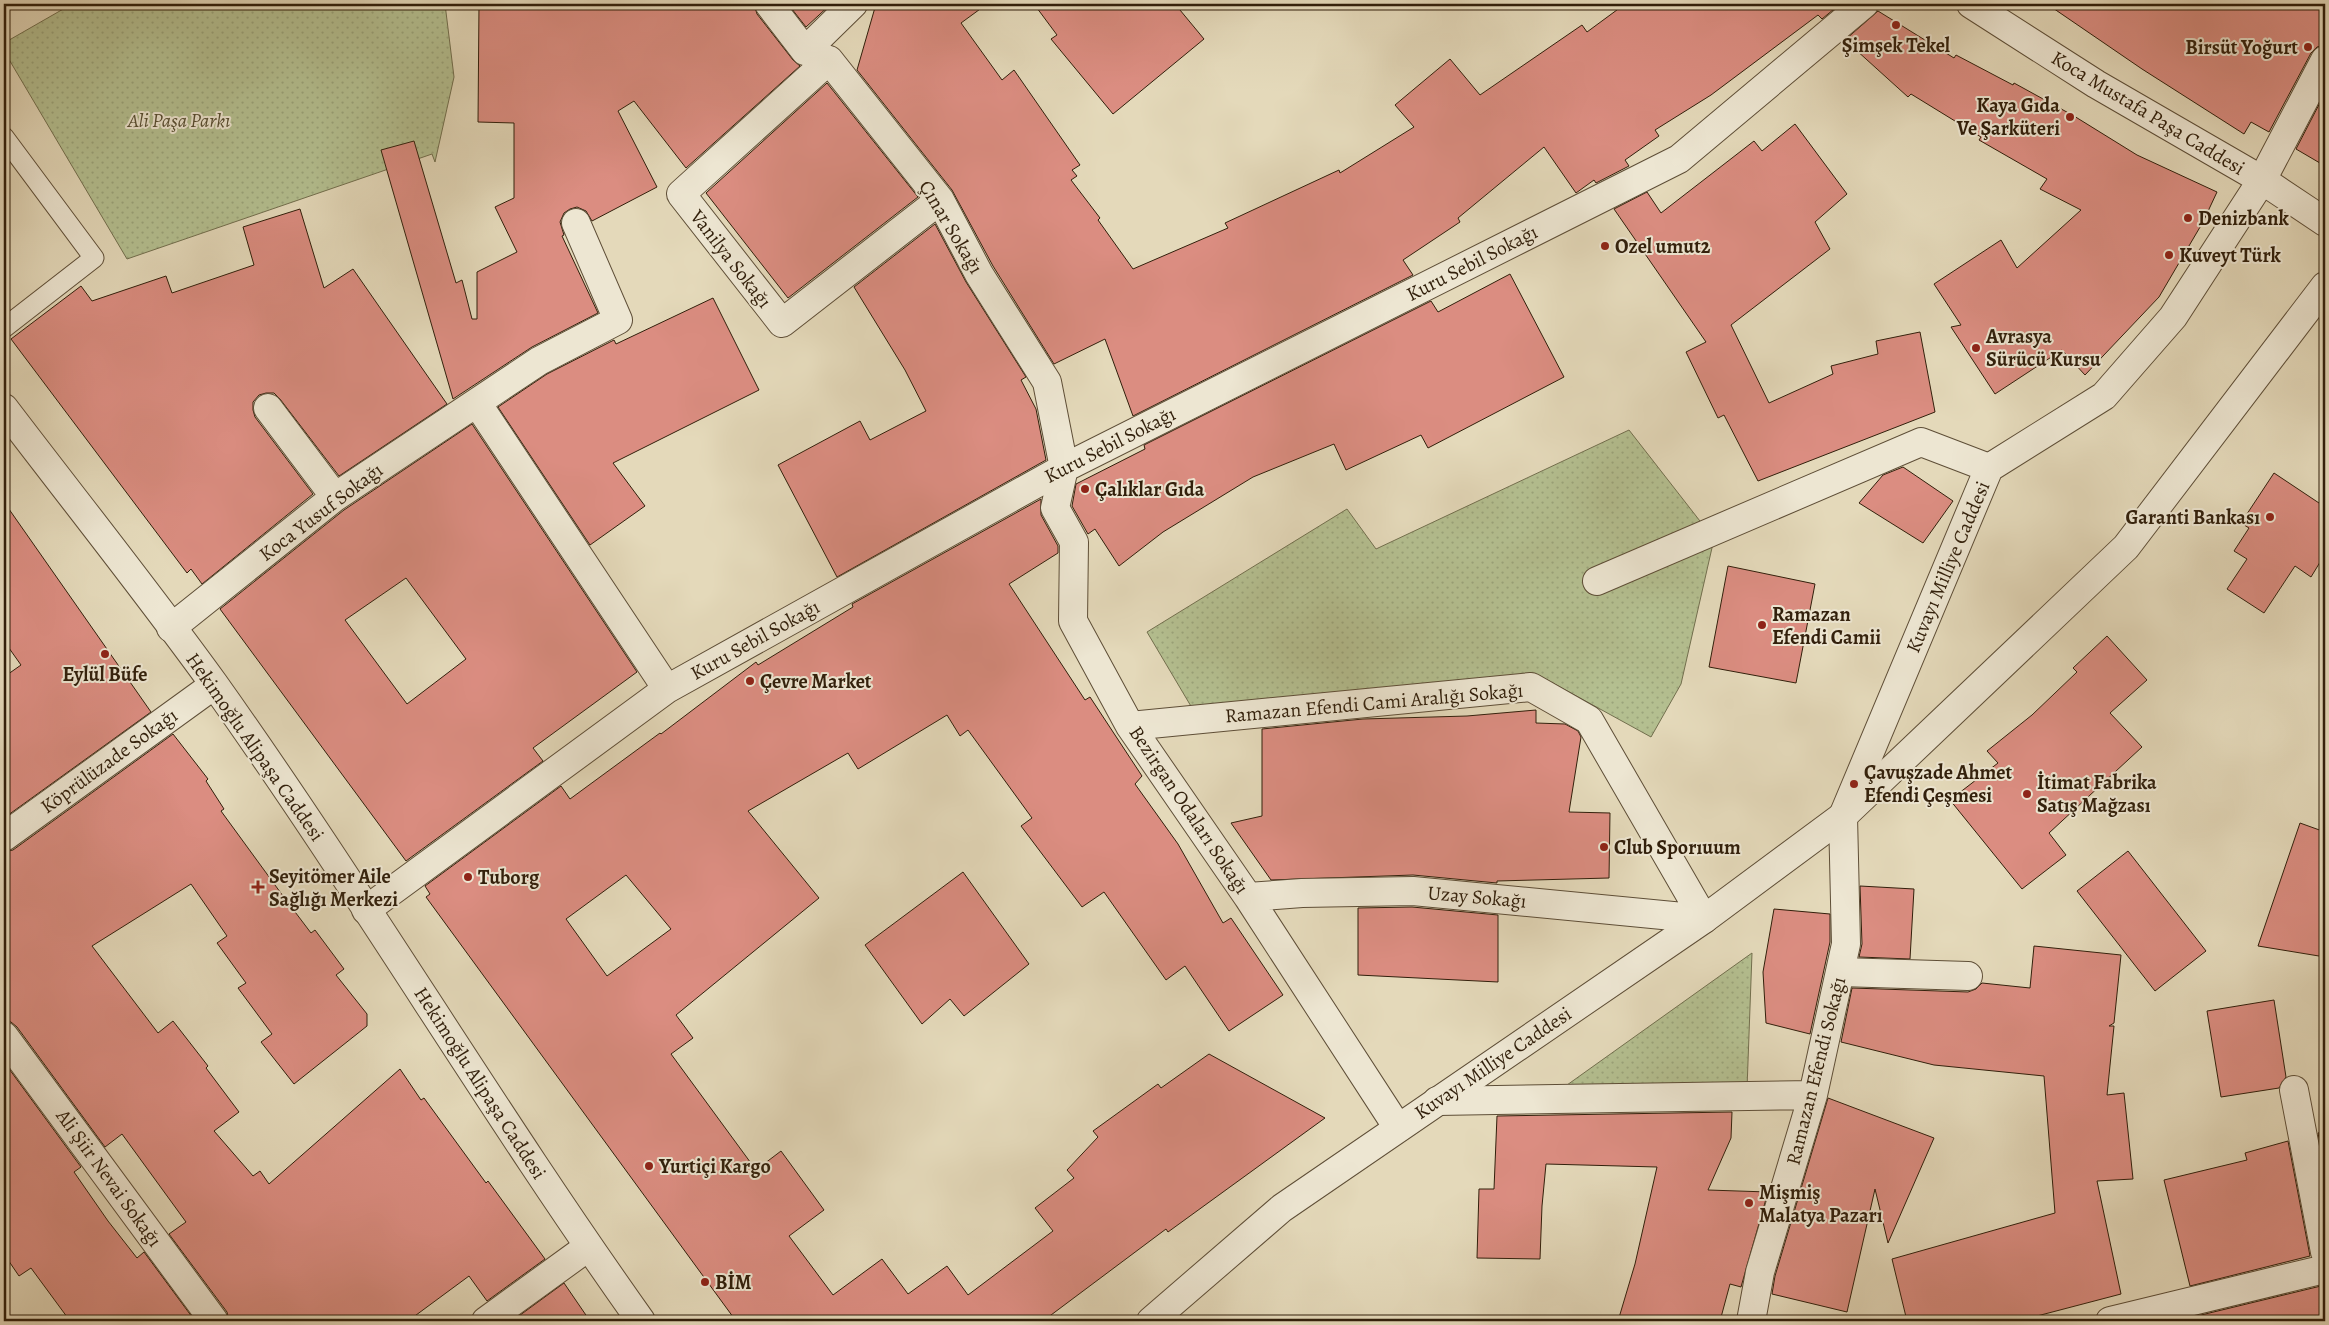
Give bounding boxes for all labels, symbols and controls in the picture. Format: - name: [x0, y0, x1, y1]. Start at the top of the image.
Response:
- marker: Şimşek Tekel: [1890, 19, 1902, 31]
- place label: Şimşek Tekel: [1842, 32, 1951, 59]
- place label: Birsüt Yoğurt: [2185, 34, 2298, 61]
- marker: Birsüt Yoğurt: [2302, 41, 2314, 53]
- street label: Koca Mustafa Paşa Caddesi: [2046, 44, 2250, 182]
- place label: Kaya Gıda Ve Şarküteri: [1956, 92, 2060, 142]
- park label: Ali Paşa Parkı: [127, 107, 230, 134]
- marker: Kaya Gıda Ve Şarküteri: [2064, 111, 2076, 123]
- street label: Çınar Sokağı: [912, 175, 990, 279]
- street label: Vanilya Sokağı: [683, 203, 778, 314]
- place label: Denizbank: [2198, 205, 2289, 232]
- marker: Denizbank: [2182, 212, 2194, 224]
- street label: Kuru Sebil Sokağı: [1402, 218, 1542, 308]
- place label: Ozel umut2: [1615, 233, 1711, 260]
- marker: Ozel umut2: [1599, 240, 1611, 252]
- place label: Kuveyt Türk: [2179, 242, 2281, 269]
- marker: Kuveyt Türk: [2163, 249, 2175, 261]
- place label: Avrasya Sürücü Kursu: [1985, 323, 2101, 373]
- marker: Avrasya Sürücü Kursu: [1970, 342, 1982, 354]
- street label: Kuru Sebil Sokağı: [1040, 400, 1180, 490]
- street label: Koca Yusuf Sokağı: [254, 457, 388, 567]
- place label: Çalıklar Gıda: [1095, 476, 1205, 503]
- street label: Kuvayı Milliye Caddesi: [1900, 477, 1996, 657]
- marker: Çalıklar Gıda: [1079, 483, 1091, 495]
- place label: Garanti Bankası: [2125, 504, 2260, 531]
- marker: Garanti Bankası: [2264, 511, 2276, 523]
- street label: Kuru Sebil Sokağı: [686, 593, 824, 687]
- place label: Ramazan Efendi Camii: [1772, 601, 1881, 651]
- marker: Ramazan Efendi Camii: [1756, 619, 1768, 631]
- street label: Hekimoğlu Alipaşa Caddesi: [180, 647, 330, 847]
- marker: Eylül Büfe: [99, 648, 111, 660]
- place label: Eylül Büfe: [62, 661, 148, 688]
- place label: Çevre Market: [760, 668, 872, 695]
- marker: Çevre Market: [744, 675, 756, 687]
- street label: Ramazan Efendi Cami Aralığı Sokağı: [1224, 677, 1524, 729]
- street label: Köprülüzade Sokağı: [35, 702, 183, 820]
- street label: Bezirgan Odaları Sokağı: [1123, 721, 1255, 899]
- place label: Çavuşzade Ahmet Efendi Çeşmesi: [1864, 759, 2013, 809]
- place label: İtimat Fabrika Satış Mağzası: [2037, 769, 2157, 819]
- marker: Çavuşzade Ahmet Efendi Çeşmesi: [1848, 778, 1860, 790]
- marker: İtimat Fabrika Satış Mağzası: [2021, 788, 2033, 800]
- place label: Club Sporıuum: [1614, 834, 1741, 861]
- marker: Club Sporıuum: [1598, 841, 1610, 853]
- place label: Seyitömer Aile Sağlığı Merkezi: [269, 863, 398, 913]
- place label: Tuborg: [478, 864, 540, 891]
- marker: Tuborg: [462, 871, 474, 883]
- street label: Uzay Sokağı: [1426, 879, 1528, 915]
- marker: Seyitömer Aile Sağlığı Merkezi: [251, 880, 265, 894]
- street label: Ramazan Efendi Sokağı: [1780, 974, 1852, 1168]
- street label: Hekimoğlu Alipaşa Caddesi: [408, 982, 552, 1184]
- street label: Kuvayı Milliye Caddesi: [1409, 1000, 1577, 1126]
- street label: Ali Şiir Nevai Sokağı: [49, 1103, 168, 1252]
- place label: Yurtiçi Kargo: [658, 1153, 771, 1180]
- marker: Yurtiçi Kargo: [643, 1160, 655, 1172]
- place label: Mişmiş Malatya Pazarı: [1759, 1179, 1883, 1229]
- marker: Mişmiş Malatya Pazarı: [1743, 1197, 1755, 1209]
- place label: BİM: [715, 1269, 752, 1296]
- marker: BİM: [699, 1276, 711, 1288]

